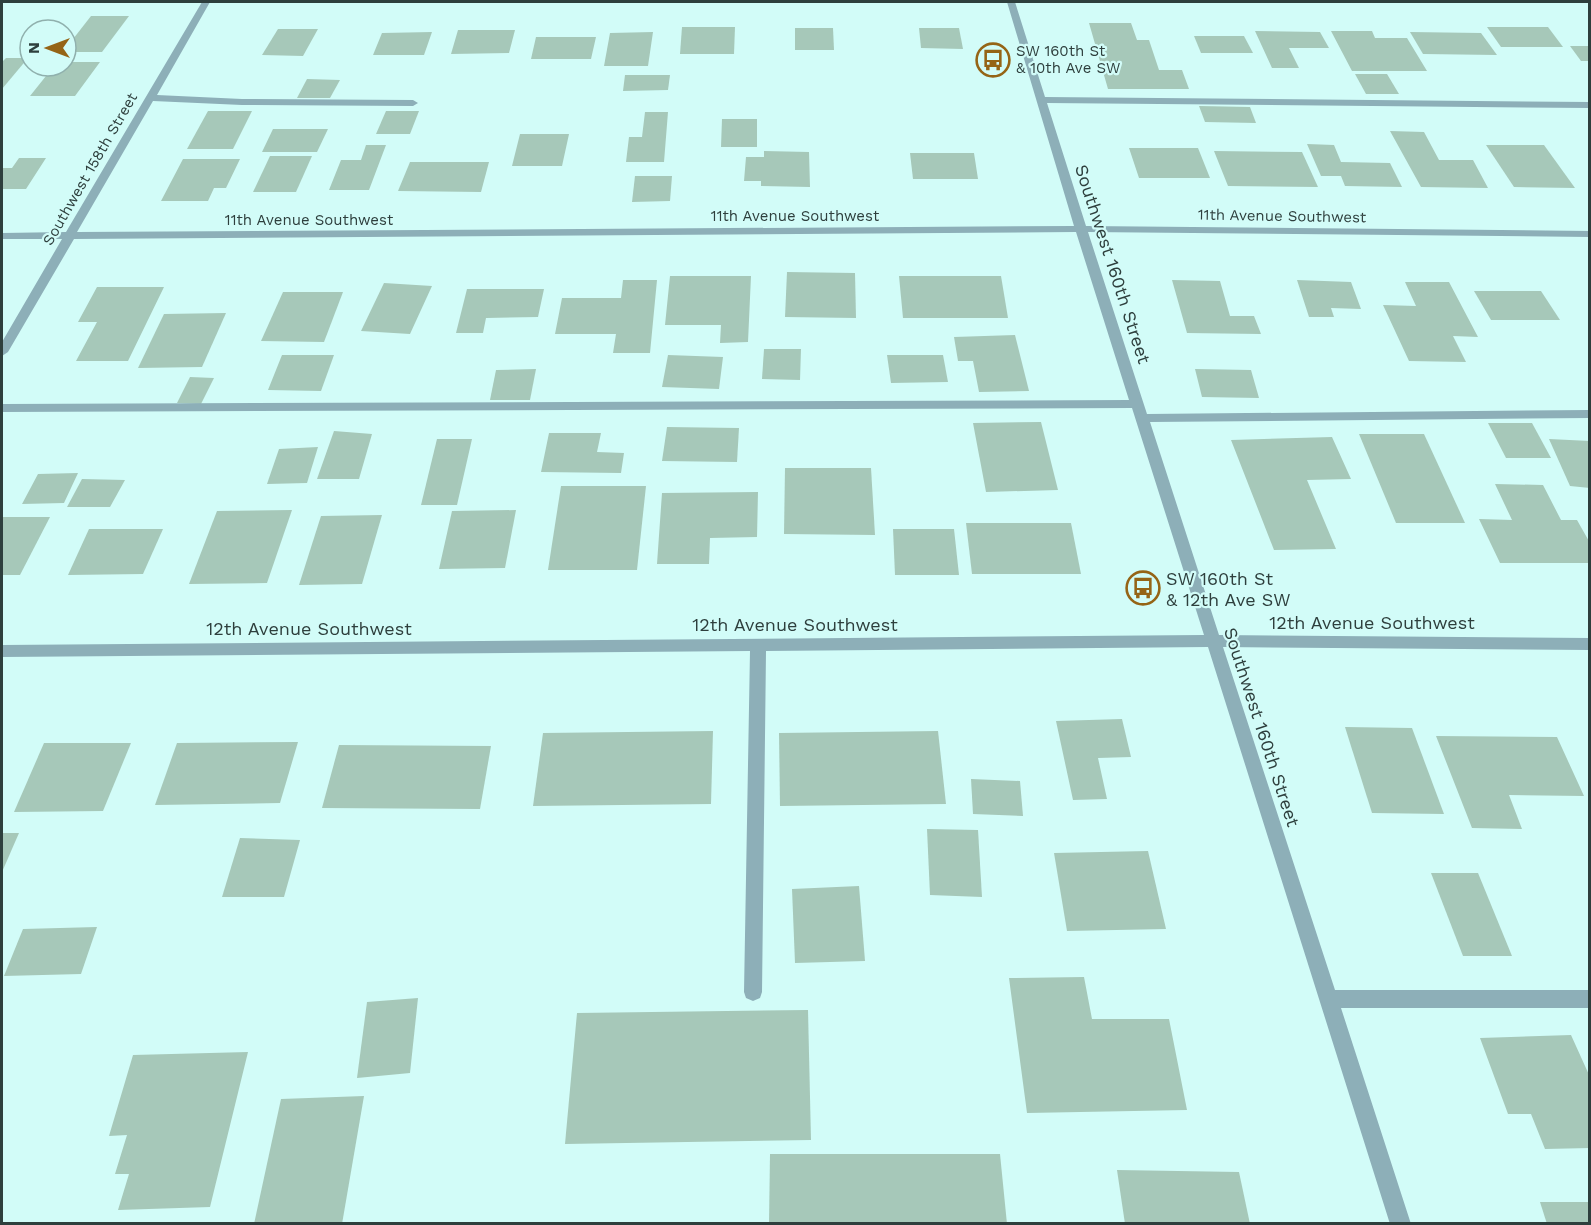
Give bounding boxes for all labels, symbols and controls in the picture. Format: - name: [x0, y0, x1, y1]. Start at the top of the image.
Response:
- north arrow: [18, 18, 78, 78]
- text: N: [24, 42, 43, 54]
- bus stop icon: SW 160th St & 10th Ave SW: [975, 42, 1011, 78]
- place label: SW 160th St & 10th Ave SW: [1016, 42, 1120, 77]
- street label: Southwest 158th Street: [39, 89, 141, 248]
- street label: Southwest 160th Street: [1071, 162, 1155, 367]
- street label: 11th Avenue Southwest: [1198, 206, 1367, 226]
- street label: 11th Avenue Southwest: [711, 207, 880, 225]
- street label: 11th Avenue Southwest: [225, 211, 394, 229]
- place label: SW 160th St & 12th Ave SW: [1166, 568, 1291, 610]
- bus stop icon: SW 160th St & 12th Ave SW: [1125, 570, 1161, 606]
- street label: 12th Avenue Southwest: [1269, 612, 1475, 633]
- street label: 12th Avenue Southwest: [692, 614, 898, 635]
- street label: 12th Avenue Southwest: [206, 618, 412, 639]
- street label: Southwest 160th Street: [1220, 625, 1304, 830]

